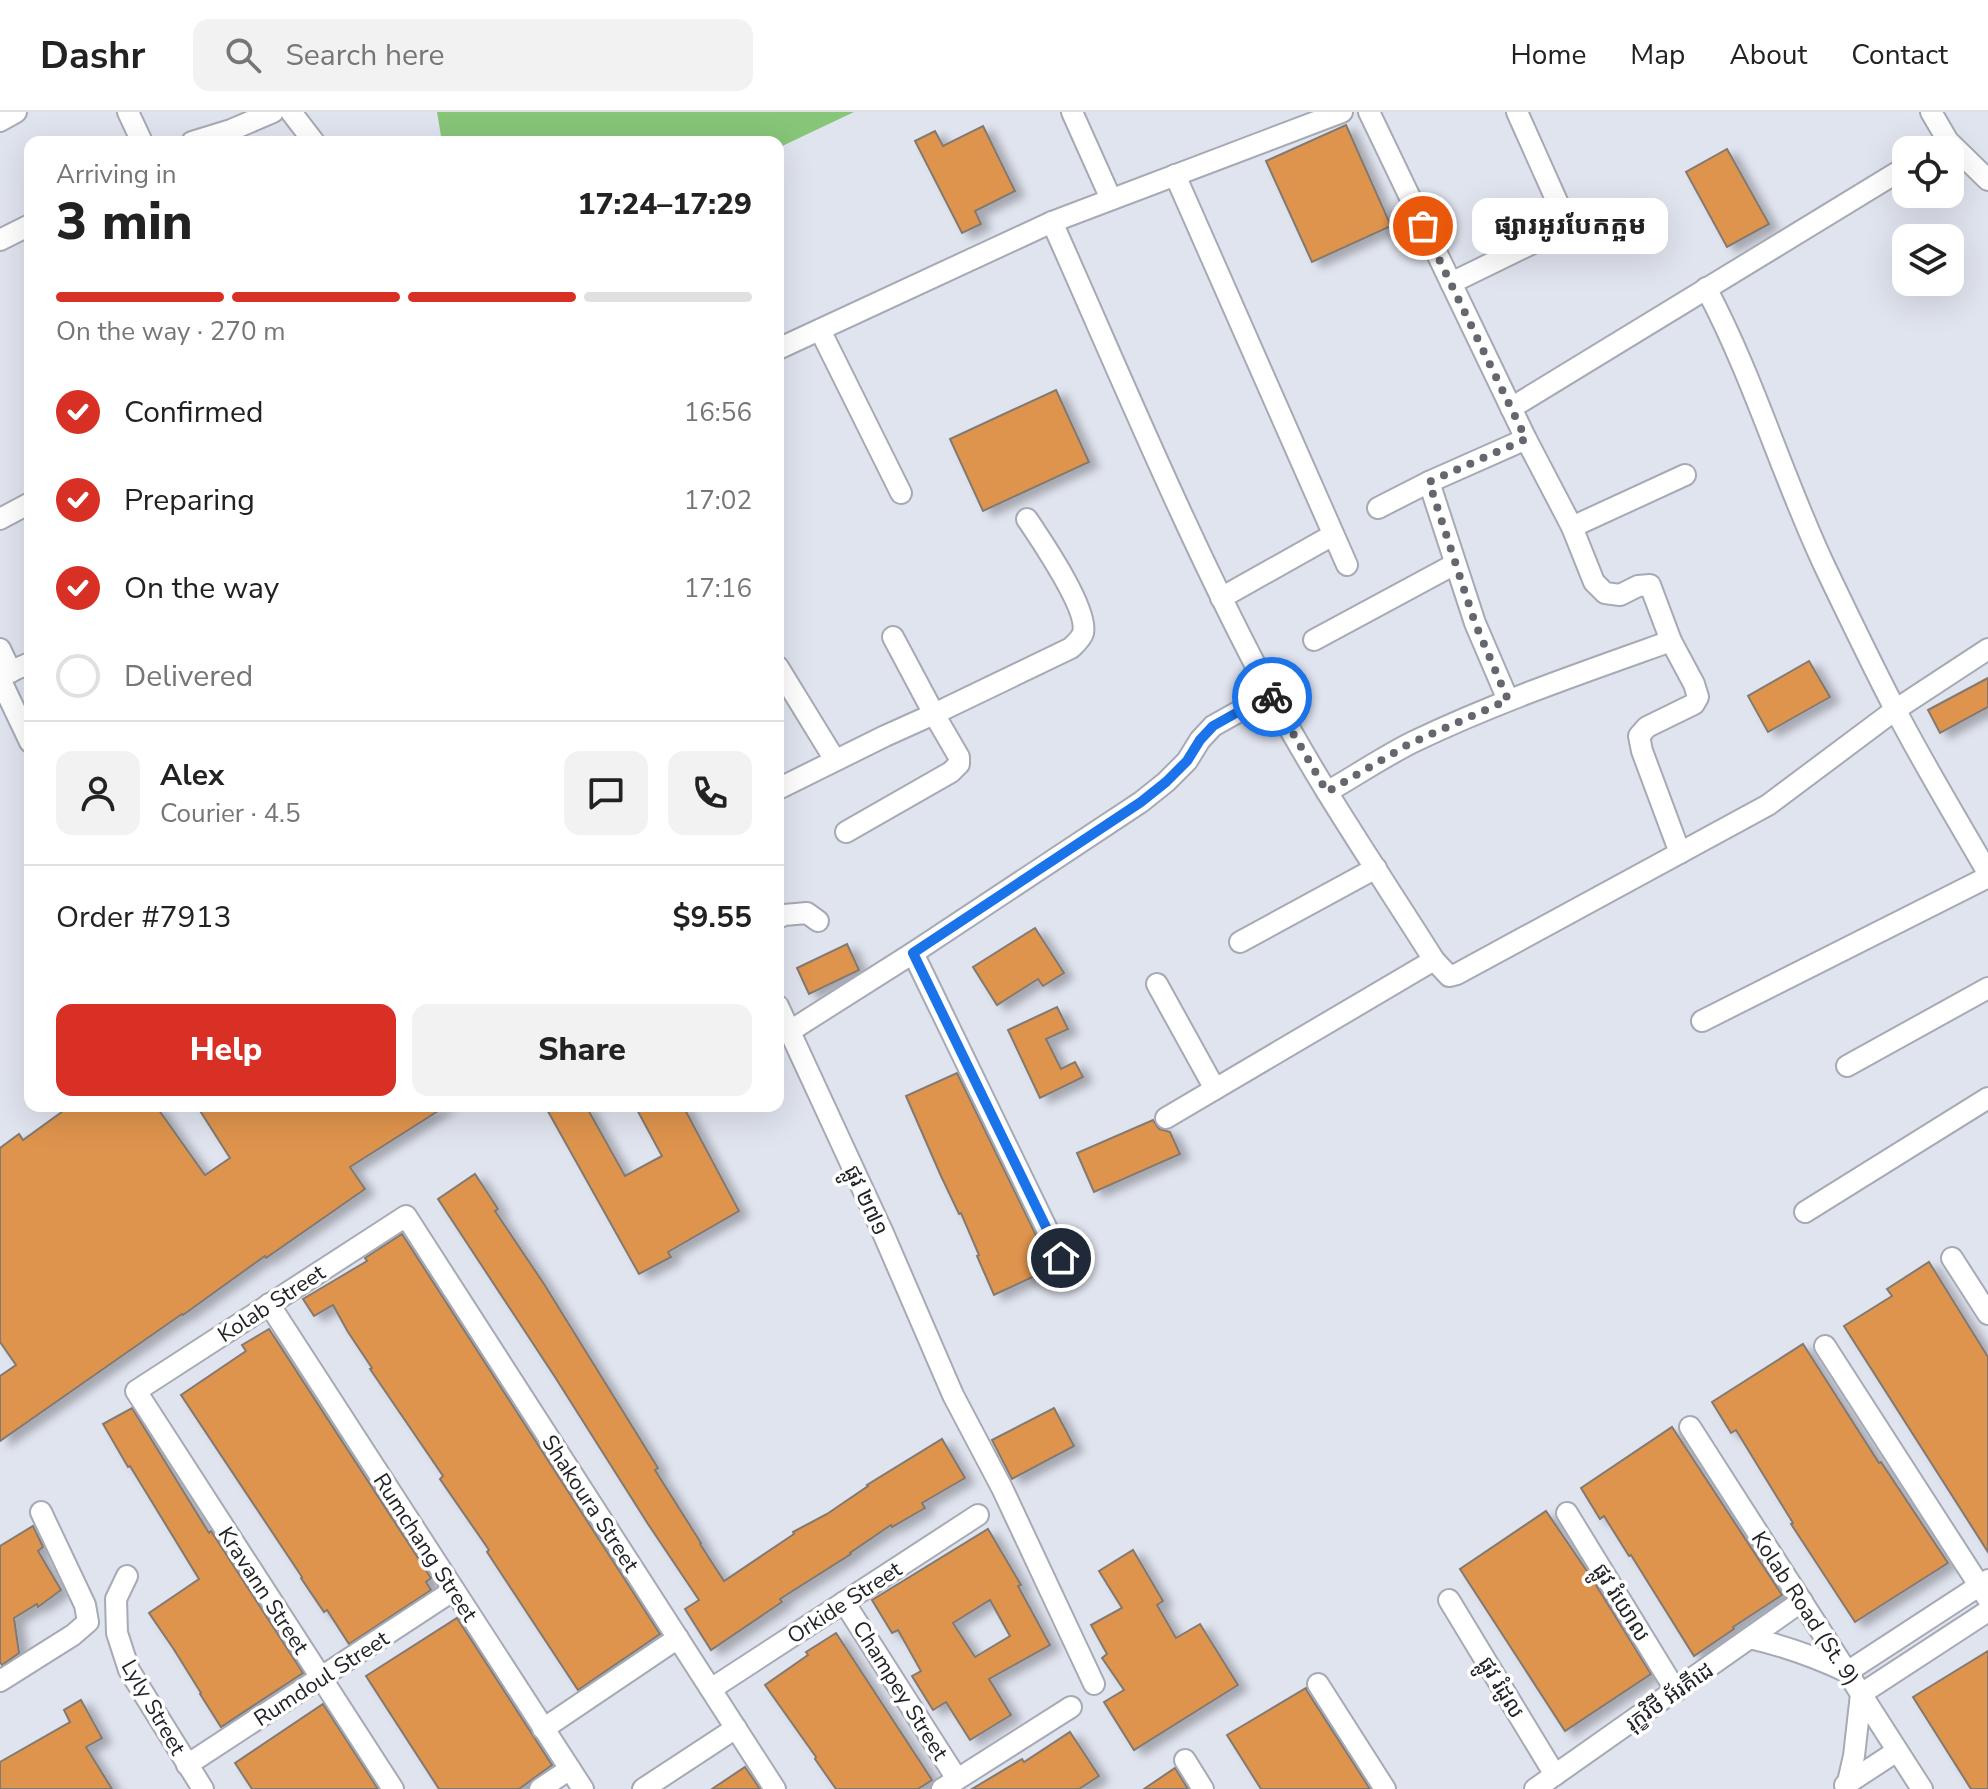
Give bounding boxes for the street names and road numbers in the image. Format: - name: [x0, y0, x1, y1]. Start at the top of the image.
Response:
- street label: ផ្លូវ ២៧១: [833, 1160, 895, 1242]
- street label: Kolab Street: [212, 1258, 331, 1350]
- street label: Shakoura Street: [535, 1429, 646, 1578]
- street label: Rumchang Street: [366, 1468, 485, 1628]
- street label: Kravann Street: [211, 1521, 316, 1660]
- street label: Kolab Road (St. 9): [1744, 1526, 1866, 1692]
- street label: Orkide Street: [781, 1554, 908, 1651]
- street label: ផ្លូវ រំយោល: [1582, 1558, 1657, 1650]
- street label: Champey Street: [845, 1615, 955, 1766]
- street label: Rumdoul Street: [248, 1624, 395, 1734]
- street label: ផ្លូវ រំដូល: [1467, 1651, 1531, 1727]
- street label: Lyly Street: [114, 1654, 193, 1761]
- street label: រុក្ខវិថី អ័រគីដេ: [1619, 1655, 1720, 1738]

